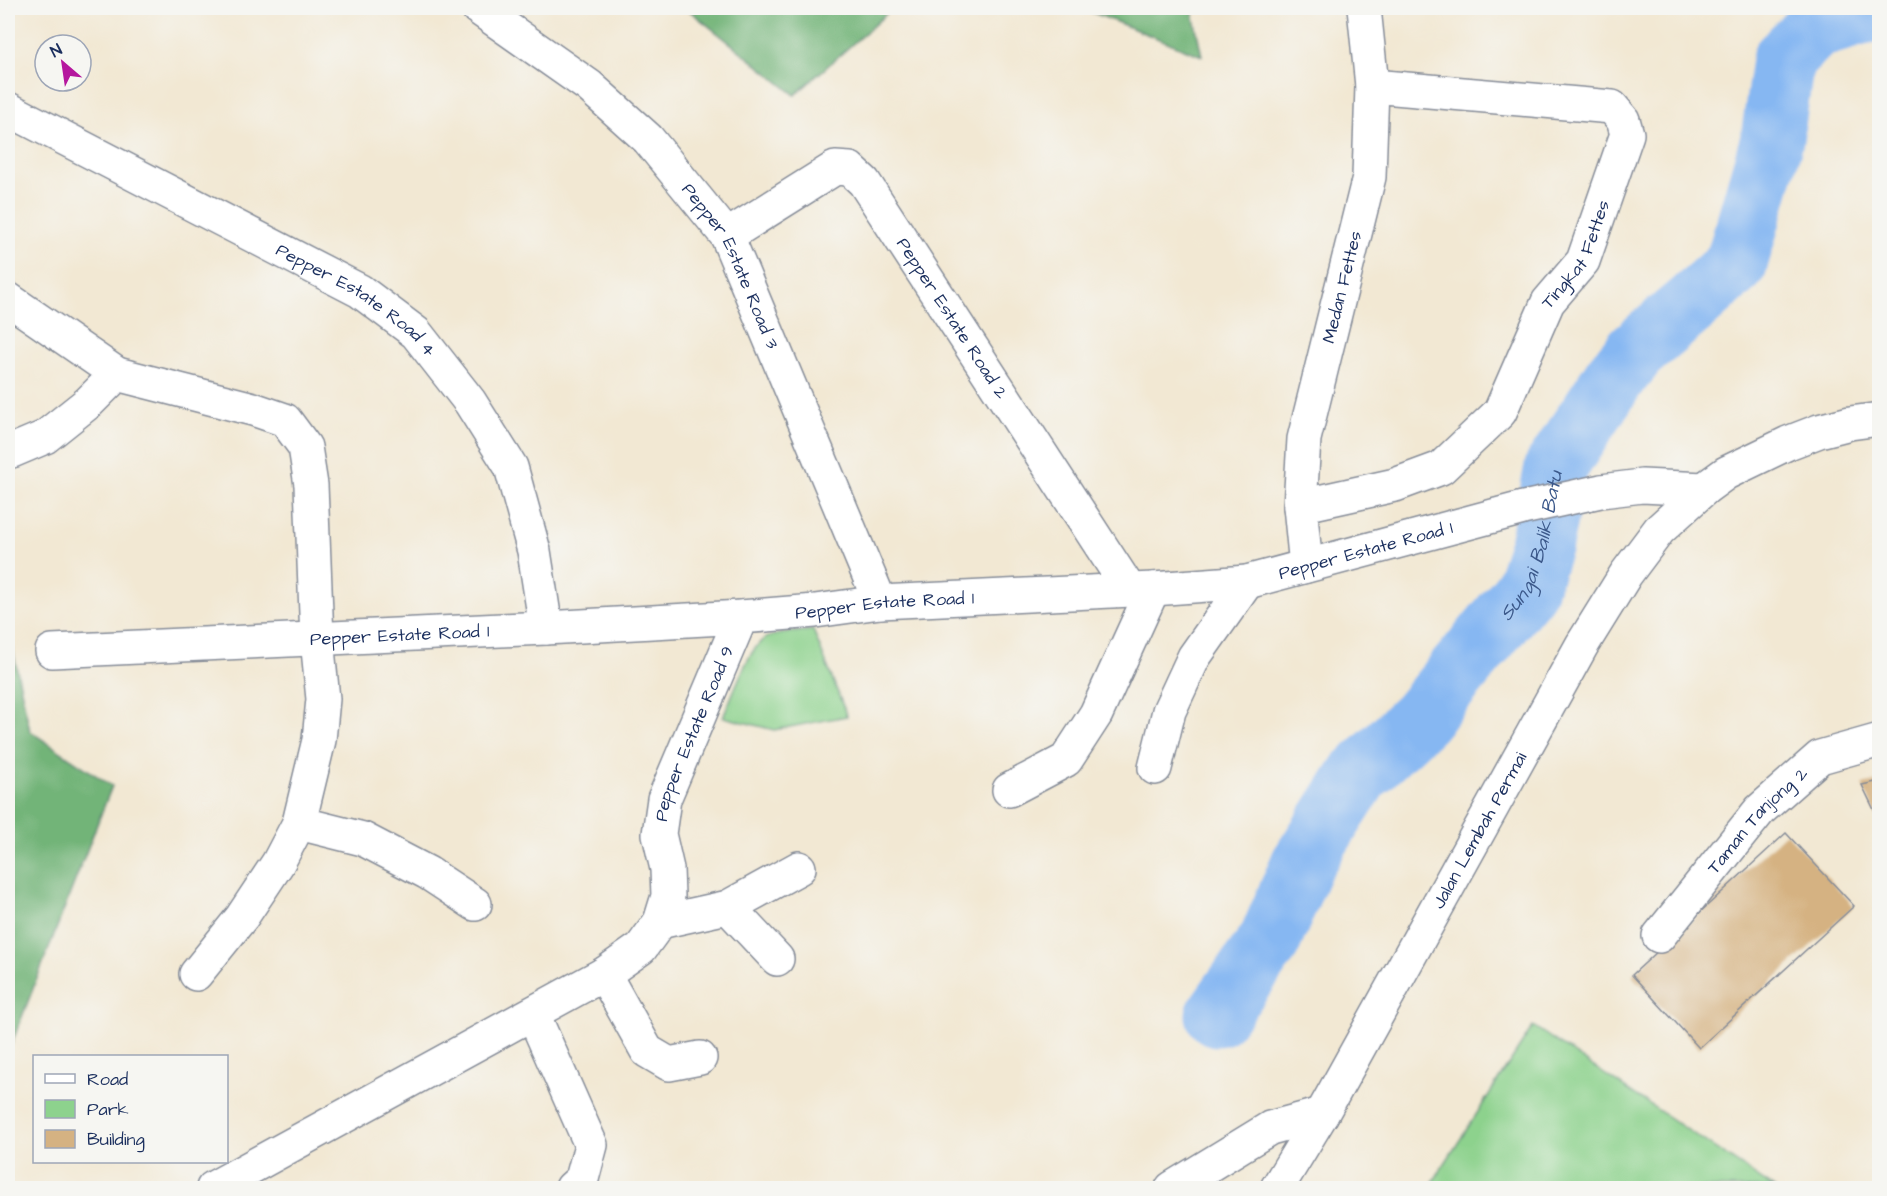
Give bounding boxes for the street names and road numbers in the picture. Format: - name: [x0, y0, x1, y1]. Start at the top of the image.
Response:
- street label: Pepper Estate Road 3: [676, 178, 785, 353]
- street label: Tingkat Fettes: [1536, 197, 1616, 314]
- street label: Medan Fettes: [1316, 228, 1368, 346]
- street label: Pepper Estate Road 2: [890, 233, 1014, 404]
- street label: Pepper Estate Road 4: [271, 238, 442, 362]
- street label: Pepper Estate Road 1: [1276, 515, 1456, 586]
- street label: Pepper Estate Road 1: [794, 586, 975, 626]
- street label: Pepper Estate Road 1: [309, 619, 490, 652]
- street label: Pepper Estate Road 9: [649, 642, 740, 823]
- street label: Jalan Lembah Permai: [1426, 747, 1533, 913]
- street label: Taman Tanjong 2: [1701, 761, 1814, 879]

